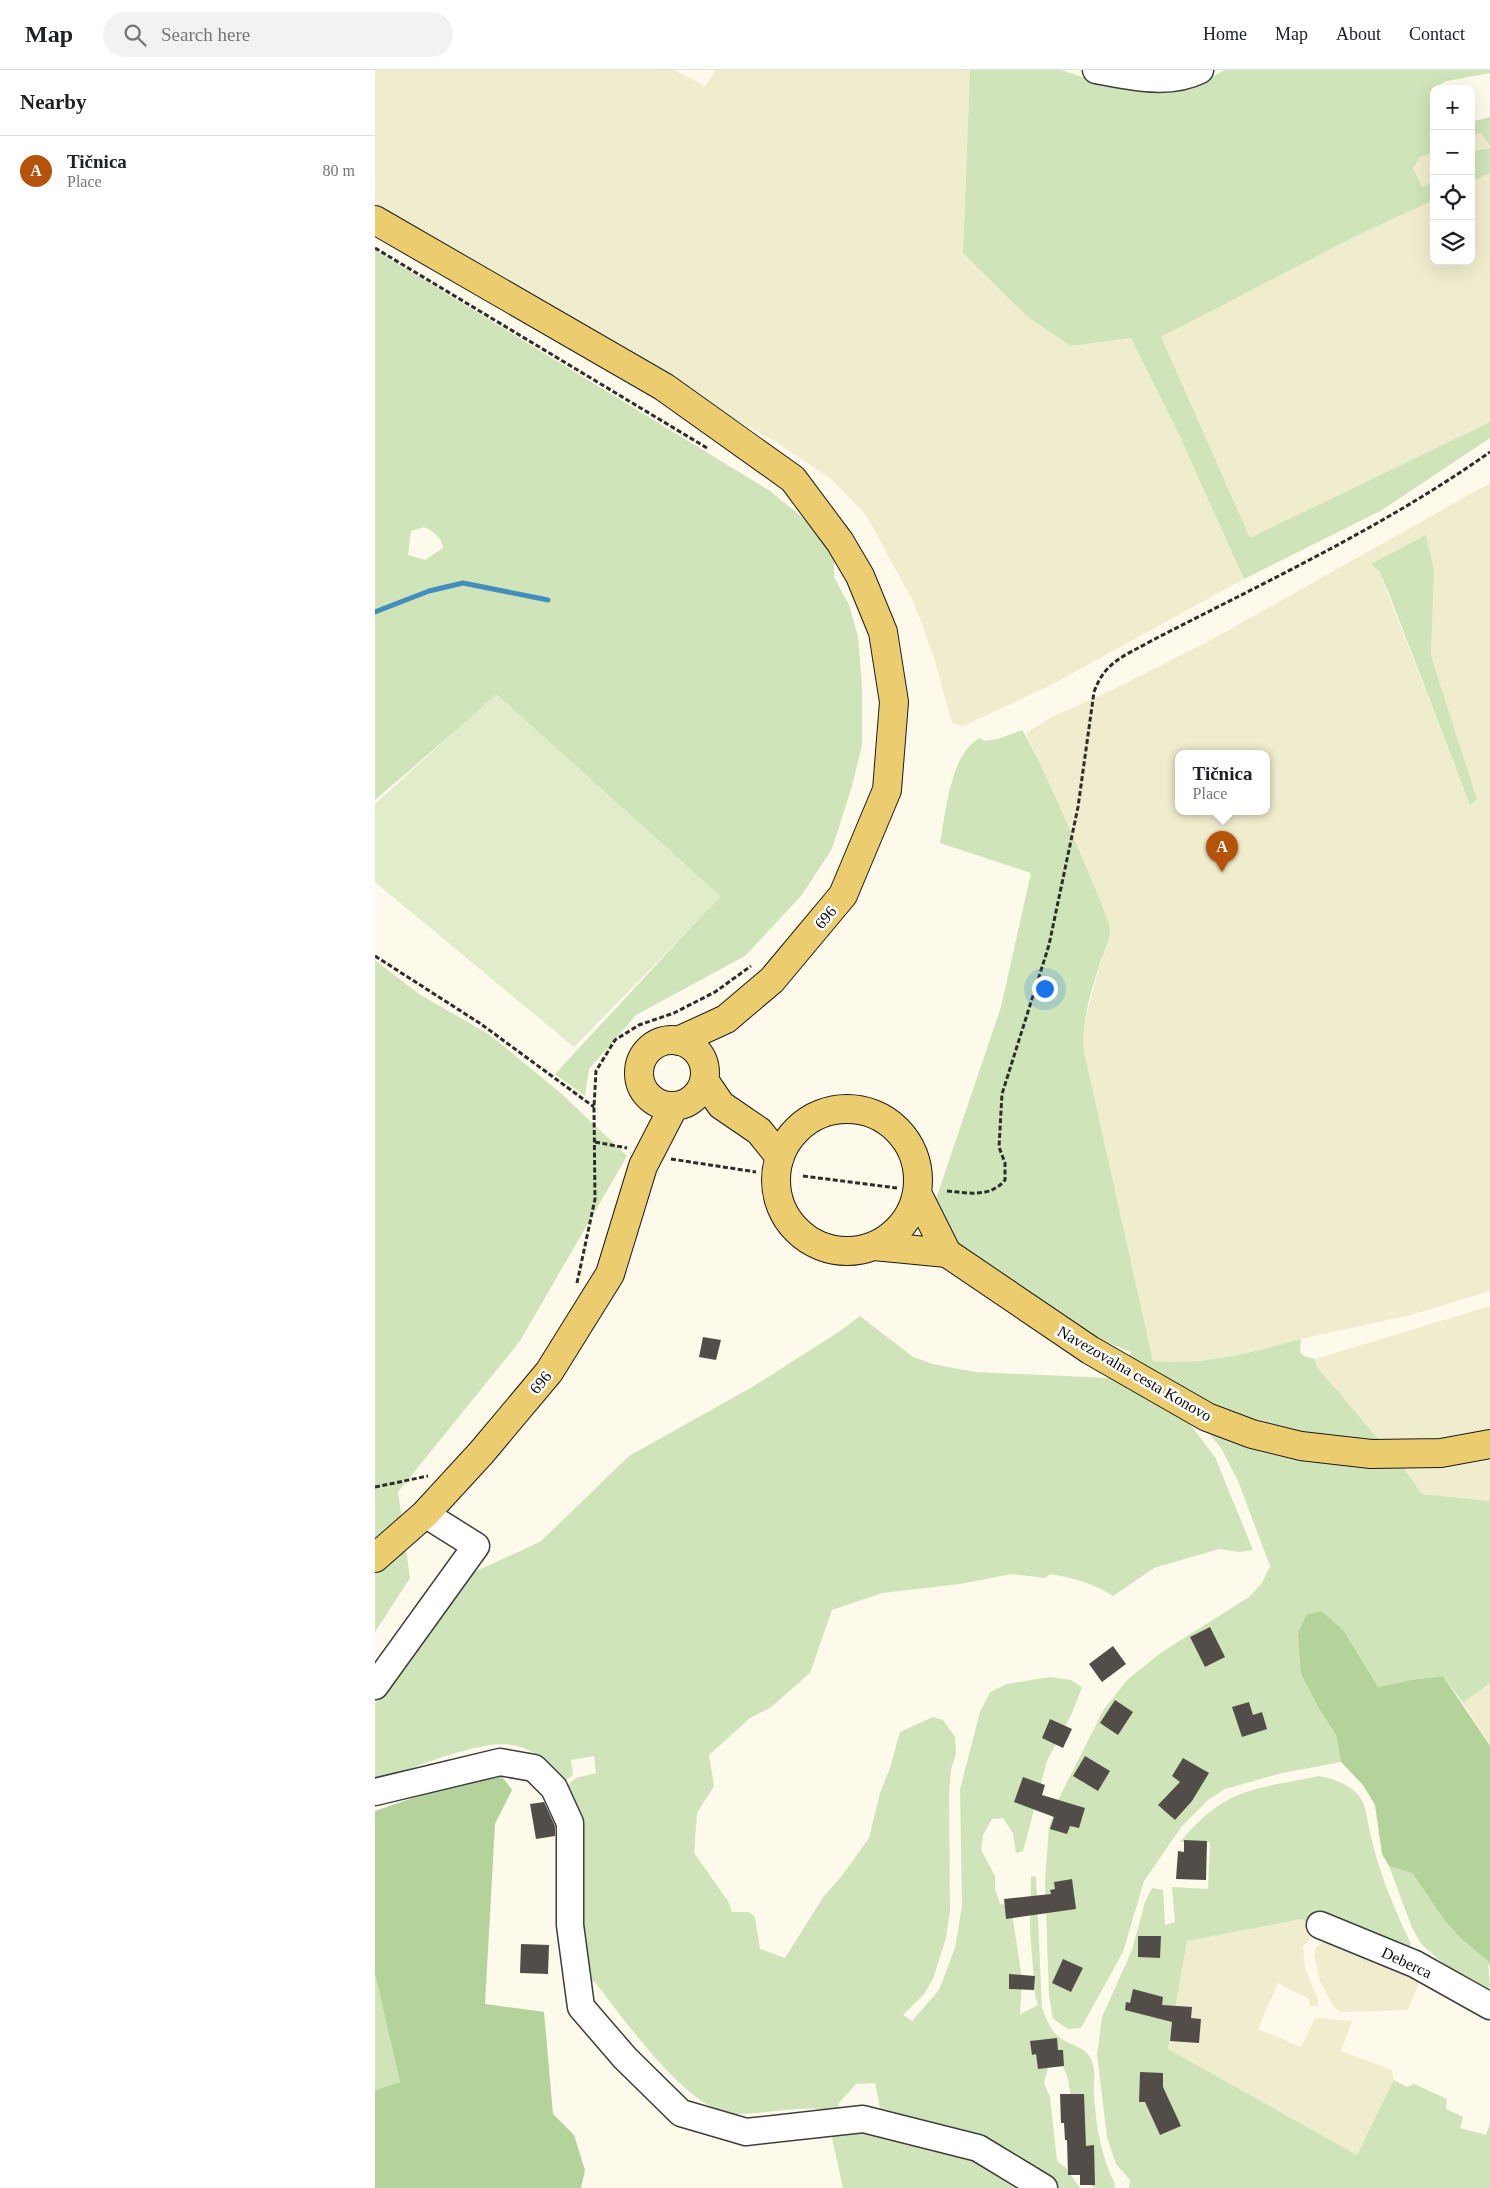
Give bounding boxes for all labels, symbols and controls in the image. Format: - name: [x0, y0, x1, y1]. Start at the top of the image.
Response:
- search box: [103, 12, 453, 57]
- text: Map: [25, 21, 73, 47]
- icon: search: [121, 21, 149, 49]
- text: Search here: [161, 24, 250, 45]
- text: Home: [1203, 24, 1247, 44]
- text: Map: [1275, 24, 1308, 44]
- text: About: [1336, 24, 1381, 44]
- text: Contact: [1409, 24, 1465, 44]
- map controls: [1430, 85, 1475, 265]
- button: +: [1430, 85, 1475, 130]
- text: Nearby: [20, 90, 87, 114]
- button: −: [1430, 130, 1475, 175]
- text: Tičnica: [67, 151, 127, 172]
- text: A: [30, 162, 42, 179]
- text: 80 m: [323, 162, 355, 179]
- text: Place: [67, 173, 102, 190]
- button: locate: [1430, 175, 1475, 220]
- button: layers: [1430, 220, 1475, 265]
- popup: [1175, 750, 1270, 815]
- text: Tičnica: [1193, 763, 1252, 784]
- text: Place: [1193, 785, 1227, 802]
- pin: A: [1206, 831, 1238, 872]
- street label: 696: [811, 903, 840, 932]
- your location: [1032, 976, 1058, 1002]
- street label: Navezovalna cesta Konovo: [1055, 1322, 1215, 1425]
- street label: 696: [526, 1368, 555, 1397]
- street label: Deberca: [1379, 1943, 1435, 1981]

